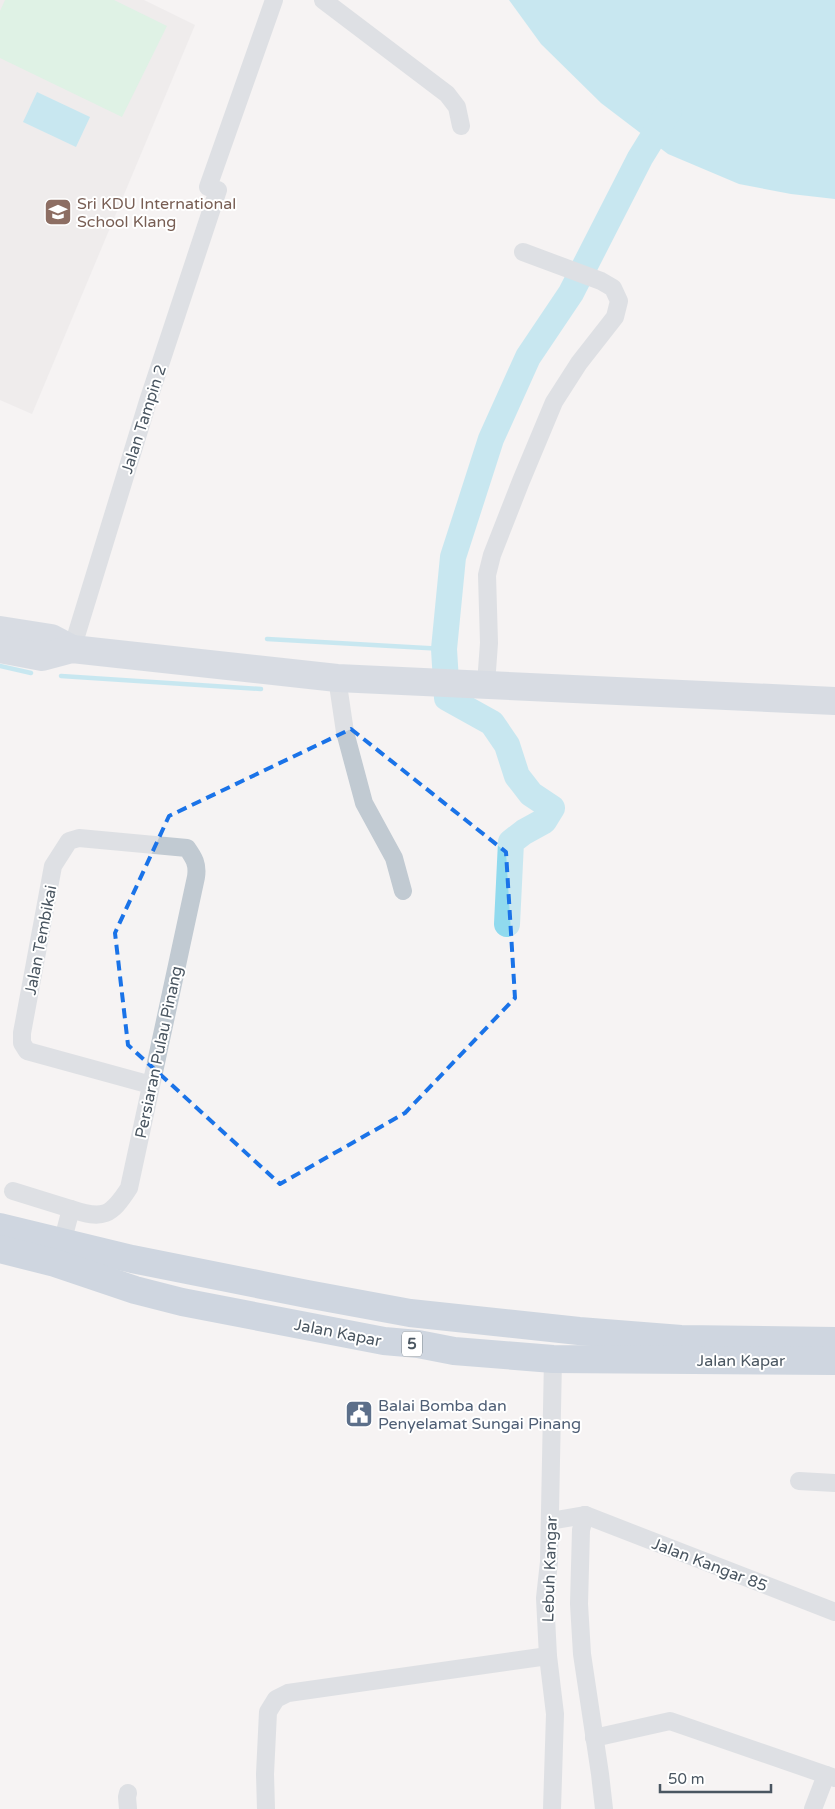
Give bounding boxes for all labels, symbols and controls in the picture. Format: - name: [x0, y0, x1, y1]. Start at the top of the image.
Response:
- place label: Sri KDU International School Klang: [77, 194, 236, 232]
- school or university icon: Sri KDU International School Klang: [43, 197, 73, 227]
- street label: Jalan Tampin 2: [117, 362, 171, 476]
- street label: Jalan Tembikai: [21, 884, 61, 997]
- street label: Persiaran Pulau Pinang: [131, 964, 187, 1140]
- street label: Jalan Kapar: [293, 1315, 384, 1351]
- road number: 5: [402, 1332, 422, 1356]
- street label: Jalan Kapar: [697, 1351, 786, 1371]
- place label: Balai Bomba dan Penyelamat Sungai Pinang: [378, 1396, 581, 1434]
- public building icon: Balai Bomba dan Penyelamat Sungai Pinang: [344, 1399, 374, 1429]
- street label: Lebuh Kangar: [538, 1515, 562, 1623]
- street label: Jalan Kangar 85: [649, 1534, 770, 1596]
- scale bar: [660, 1762, 771, 1794]
- text: 50 m: [668, 1770, 705, 1788]

